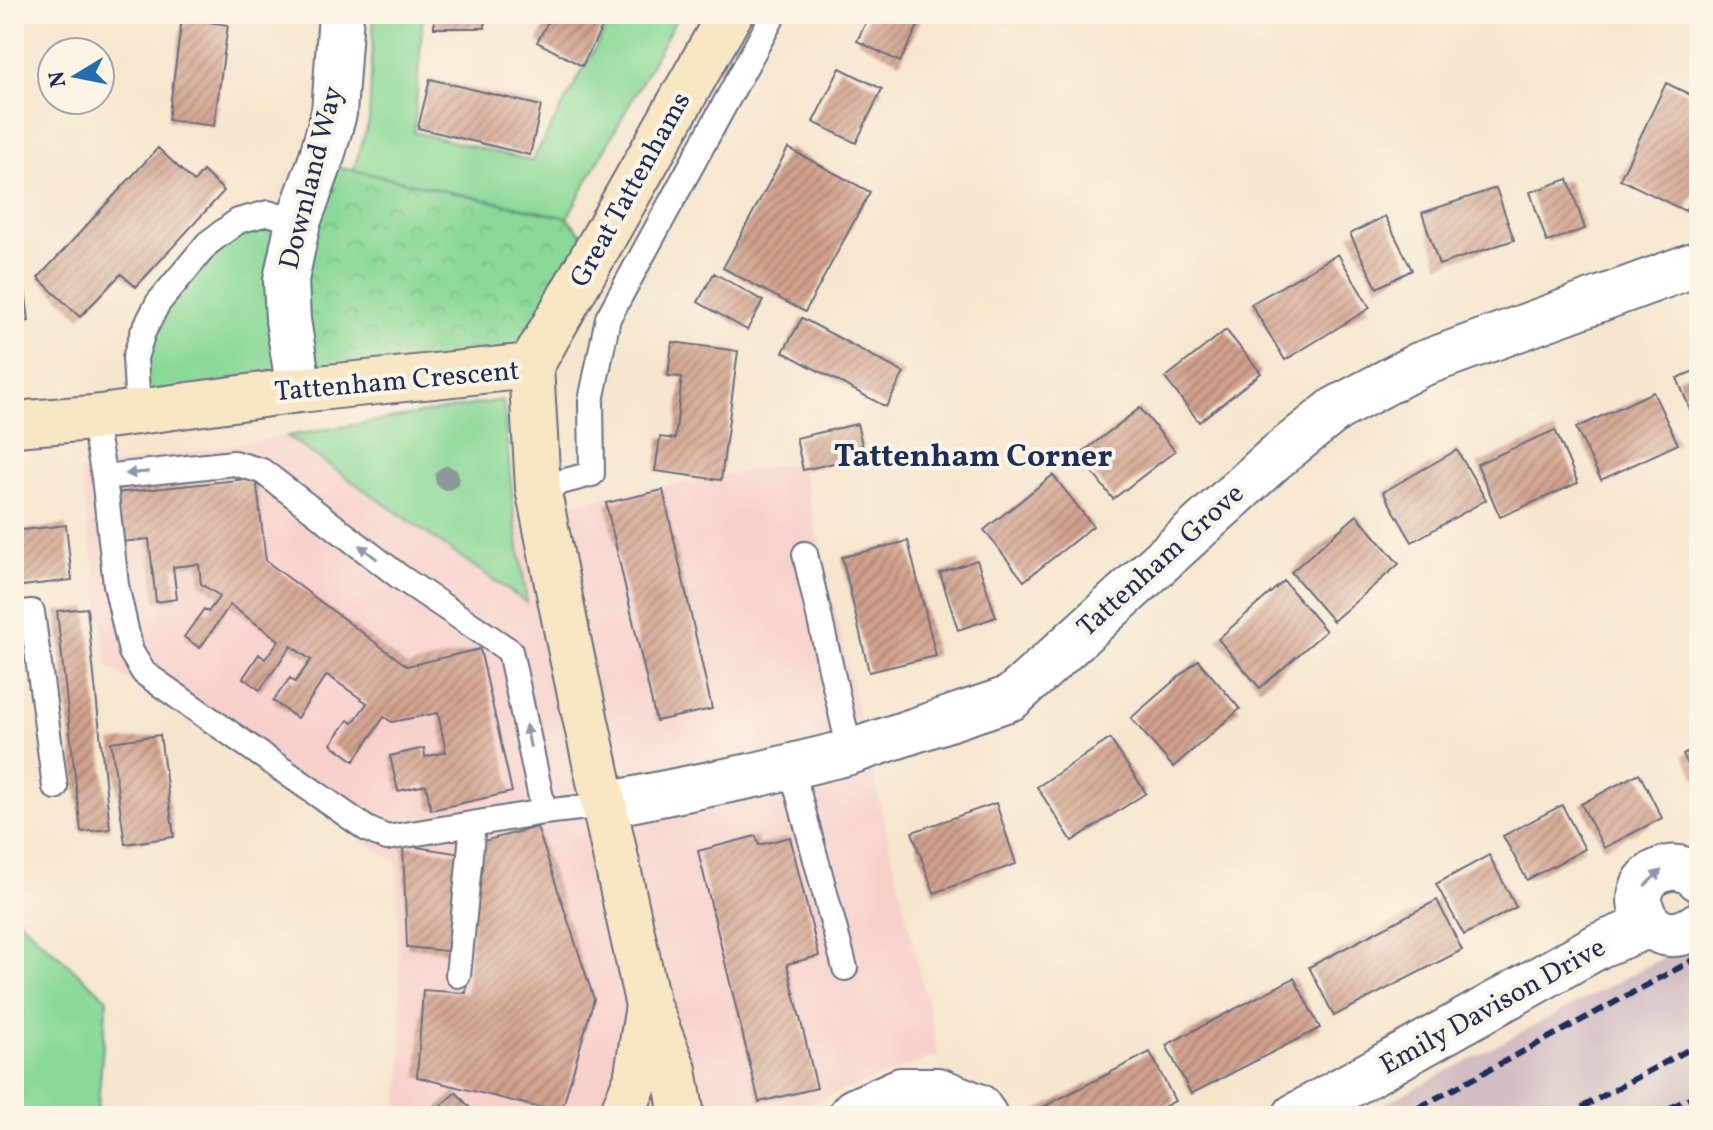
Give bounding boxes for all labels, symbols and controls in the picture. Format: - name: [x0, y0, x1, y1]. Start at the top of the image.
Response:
- north arrow: [36, 36, 116, 116]
- text: N: [42, 68, 75, 90]
- street label: Downland Way: [270, 82, 354, 274]
- street label: Great Tattenhams: [561, 85, 701, 295]
- street label: Tattenham Crescent: [273, 352, 521, 412]
- district label: Tattenham Corner: [834, 436, 1112, 480]
- one-way arrow: [124, 467, 149, 480]
- street label: Tattenham Grove: [1069, 475, 1253, 647]
- one-way arrow: [358, 545, 378, 561]
- one-way arrow: [521, 723, 534, 748]
- one-way arrow: [1643, 870, 1662, 888]
- street label: Emily Davison Drive: [1373, 929, 1613, 1085]

